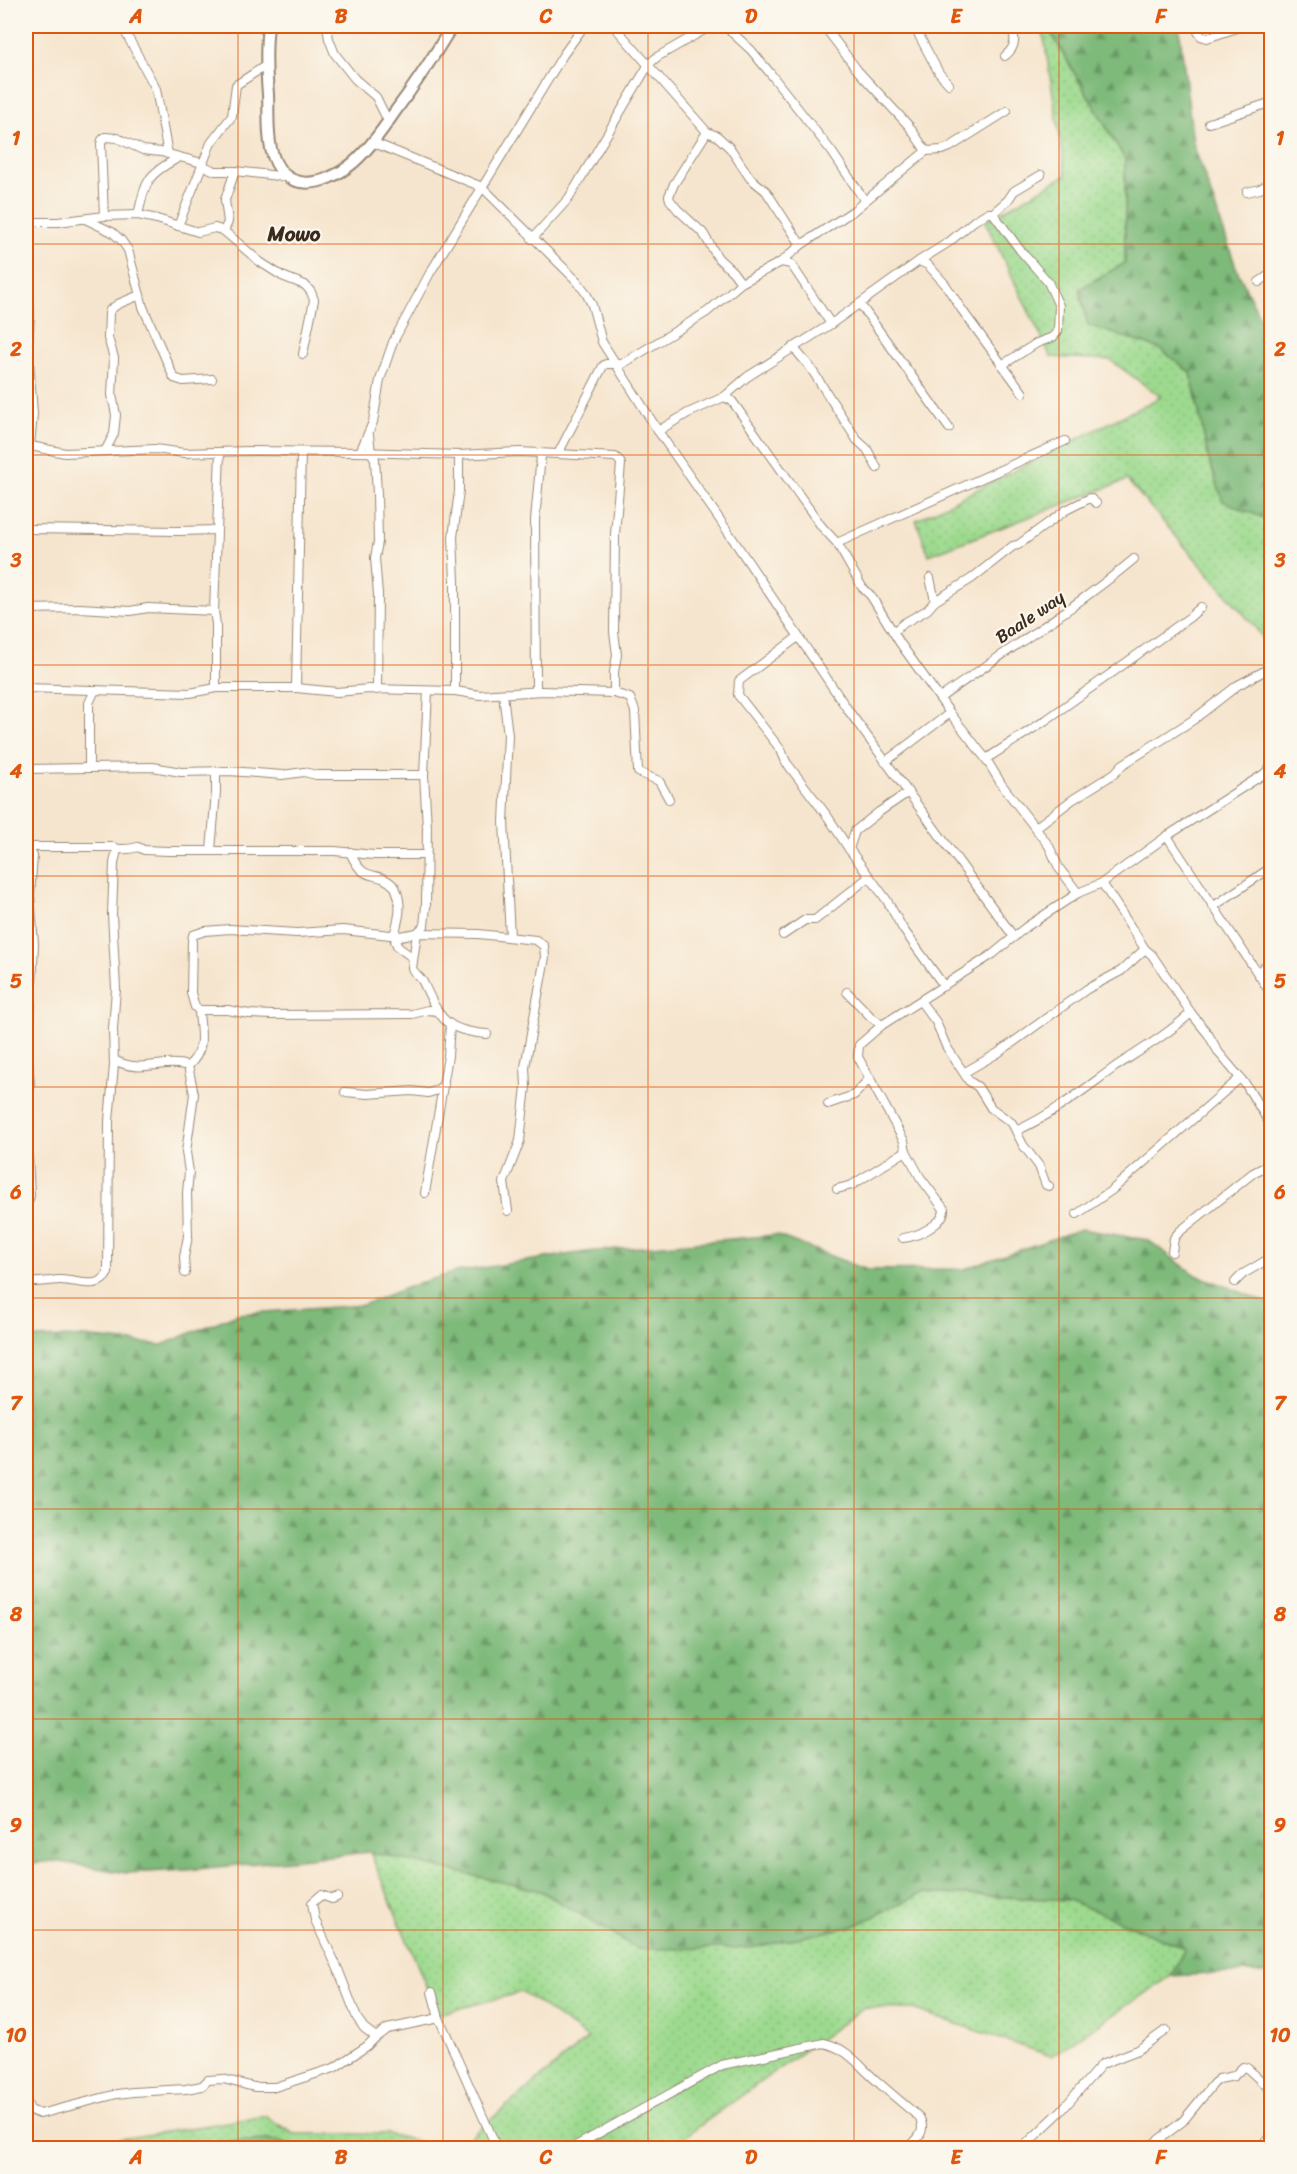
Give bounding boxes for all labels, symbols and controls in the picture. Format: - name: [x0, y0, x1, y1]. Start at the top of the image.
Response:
- text: A: [128, 0, 143, 34]
- text: B: [335, 0, 348, 34]
- text: C: [539, 0, 553, 34]
- text: D: [745, 0, 758, 34]
- text: E: [950, 0, 963, 34]
- text: F: [1155, 0, 1168, 34]
- text: 1: [12, 121, 21, 156]
- text: 1: [1276, 121, 1285, 156]
- district label: Mowo: [267, 215, 321, 253]
- text: 2: [9, 332, 22, 367]
- text: 2: [1273, 332, 1286, 367]
- text: 3: [10, 543, 22, 578]
- text: 3: [1274, 543, 1286, 578]
- street label: Baale way: [988, 581, 1072, 652]
- text: 4: [9, 754, 23, 789]
- text: 4: [1273, 754, 1287, 789]
- text: 5: [10, 964, 22, 999]
- text: 5: [1274, 964, 1286, 999]
- text: 6: [9, 1175, 22, 1210]
- text: 6: [1273, 1175, 1286, 1210]
- text: 7: [10, 1386, 23, 1421]
- text: 7: [1274, 1386, 1287, 1421]
- text: 8: [9, 1597, 23, 1632]
- text: 8: [1273, 1597, 1287, 1632]
- text: 9: [10, 1808, 22, 1843]
- text: 9: [1274, 1808, 1286, 1843]
- text: 10: [5, 2018, 27, 2053]
- text: 10: [1269, 2018, 1291, 2053]
- text: A: [128, 2140, 143, 2174]
- text: B: [335, 2140, 348, 2174]
- text: C: [539, 2140, 553, 2174]
- text: D: [745, 2140, 758, 2174]
- text: E: [950, 2140, 963, 2174]
- text: F: [1155, 2140, 1168, 2174]

